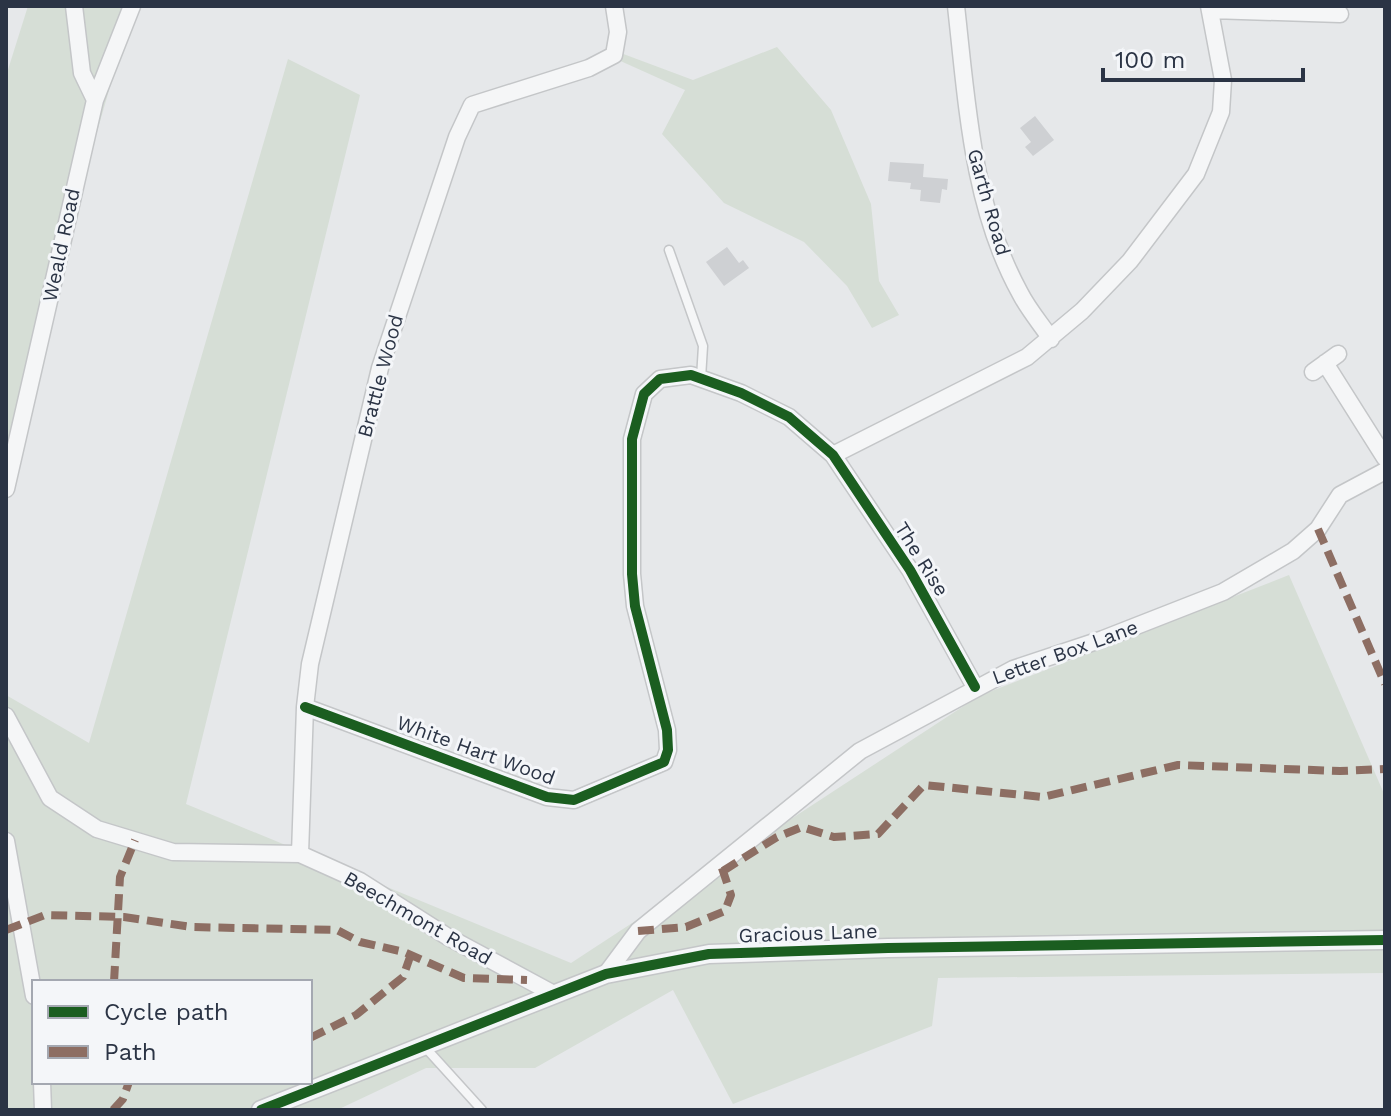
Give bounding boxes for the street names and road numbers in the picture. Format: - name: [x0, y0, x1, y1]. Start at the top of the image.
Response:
- street label: Garth Road: [962, 146, 1016, 258]
- street label: Weald Road: [37, 186, 85, 304]
- street label: Brattle Wood: [352, 312, 408, 440]
- street label: The Rise: [890, 517, 954, 601]
- street label: Letter Box Lane: [989, 614, 1141, 690]
- street label: White Hart Wood: [393, 710, 559, 790]
- street label: Beechmont Road: [340, 866, 496, 970]
- street label: Gracious Lane: [738, 919, 878, 947]

